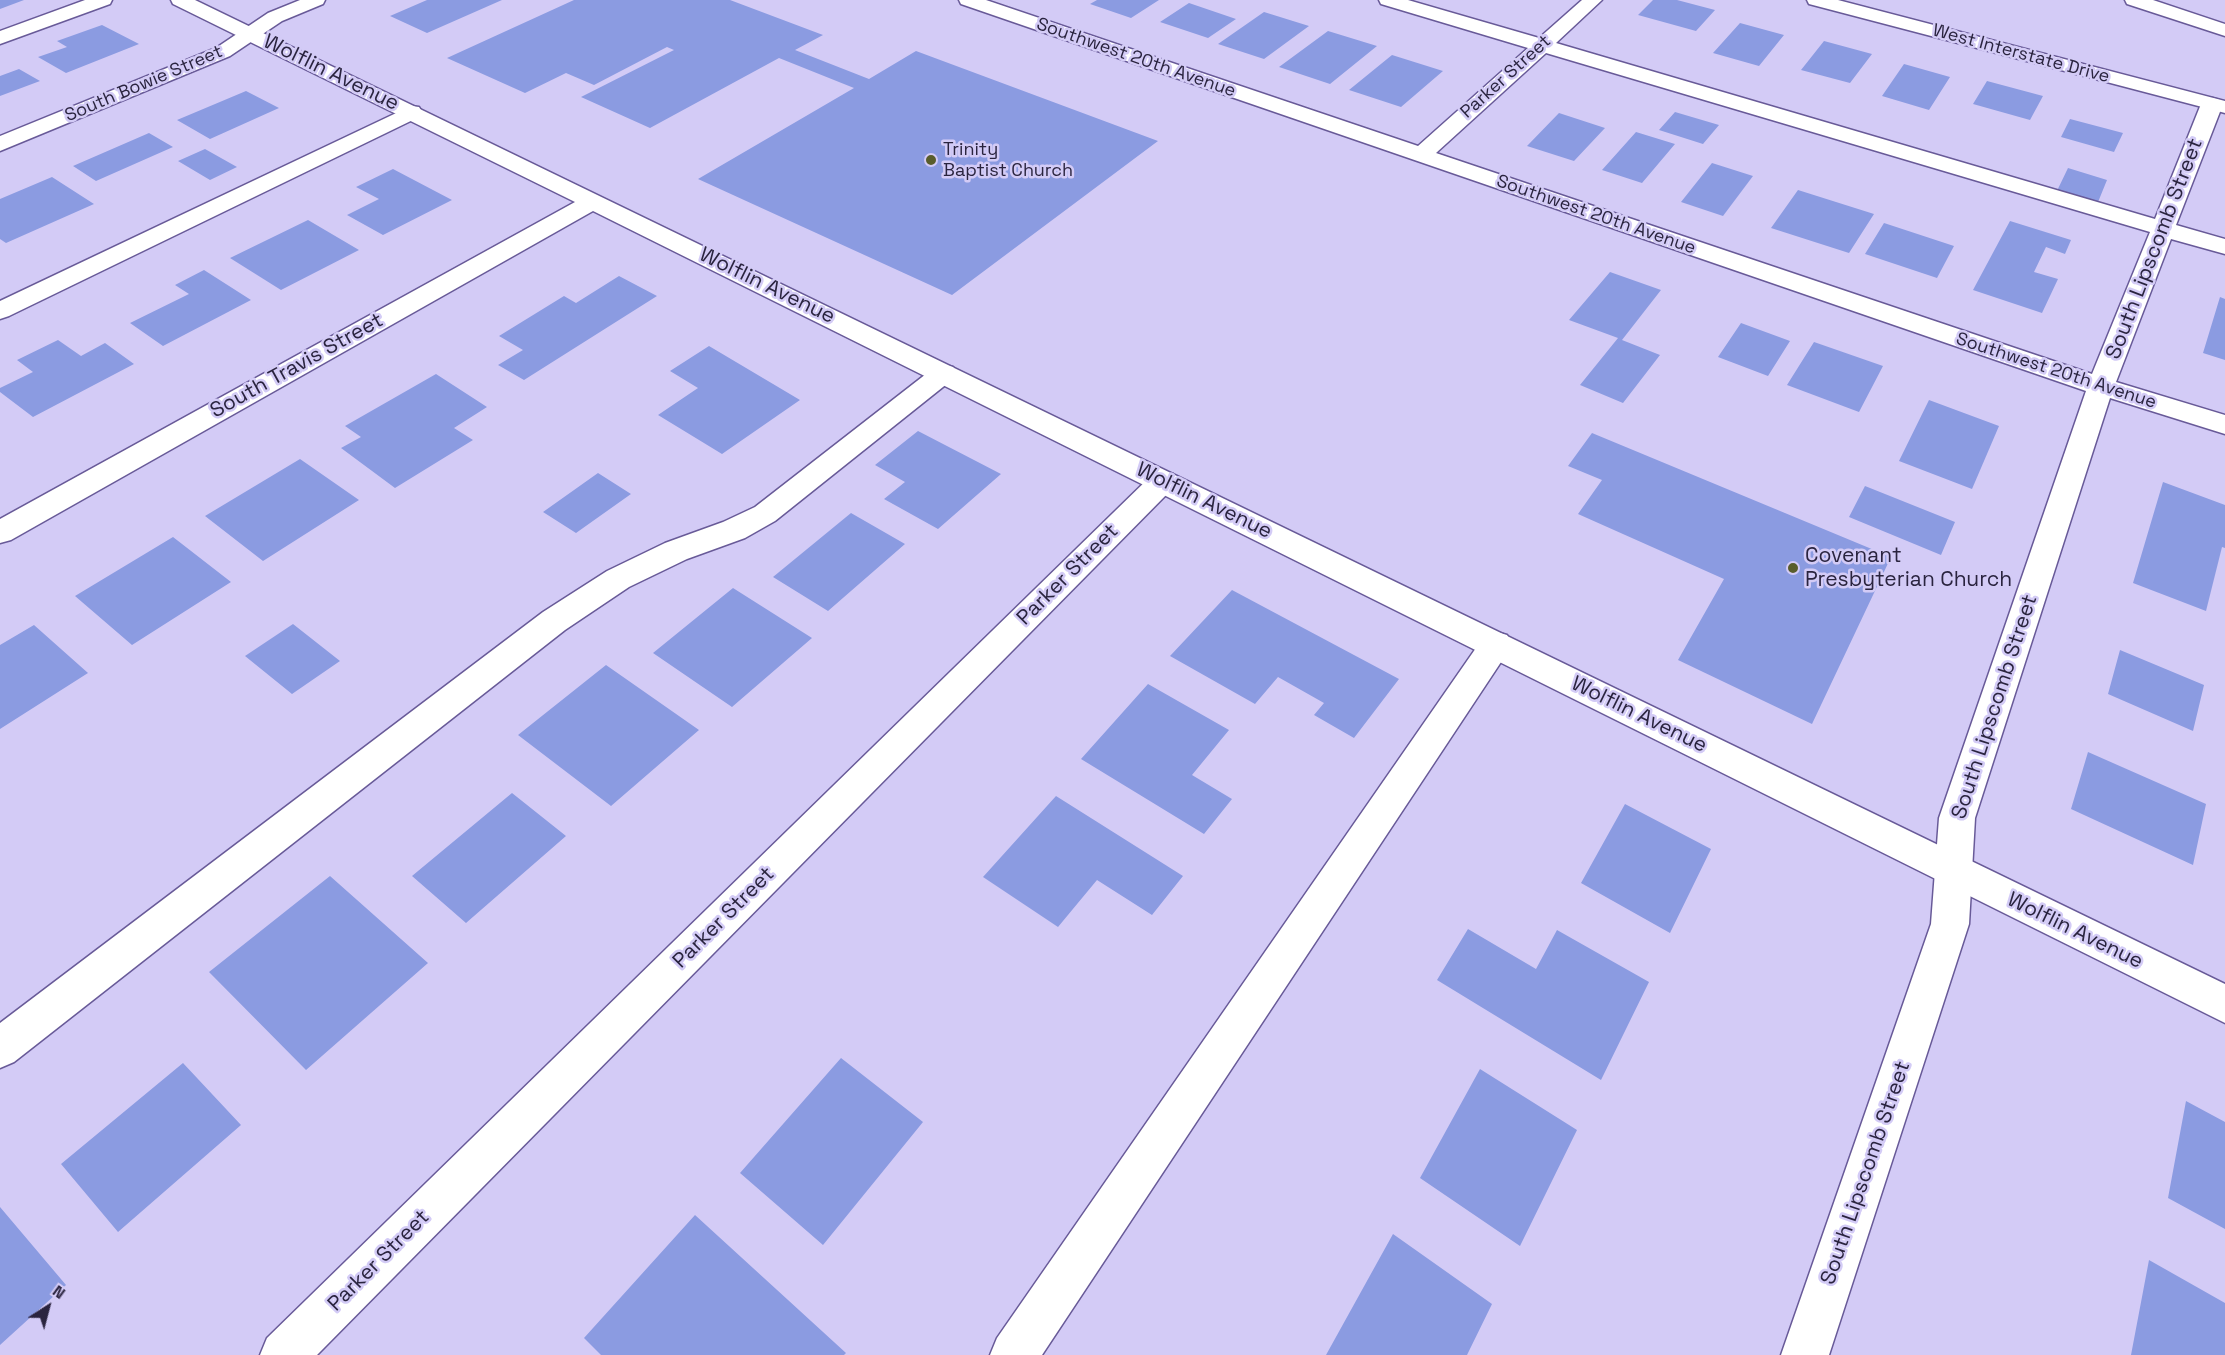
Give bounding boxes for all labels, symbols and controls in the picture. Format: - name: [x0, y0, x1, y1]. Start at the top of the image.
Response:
- street label: Southwest 20th Avenue: [1033, 14, 1239, 102]
- street label: West Interstate Drive: [1930, 20, 2112, 88]
- street label: Wolflin Avenue: [259, 29, 403, 117]
- street label: Parker Street: [1456, 31, 1556, 123]
- street label: South Bowie Street: [62, 41, 226, 127]
- street label: South Lipscomb Street: [2101, 135, 2209, 363]
- place label: Trinity Baptist Church: [943, 139, 1073, 182]
- marker: Trinity Baptist Church: [924, 153, 938, 167]
- street label: Southwest 20th Avenue: [1493, 171, 1699, 259]
- street label: Wolflin Avenue: [695, 242, 839, 330]
- street label: South Travis Street: [206, 308, 388, 424]
- street label: Southwest 20th Avenue: [1953, 328, 2159, 414]
- street label: Wolflin Avenue: [1132, 457, 1276, 545]
- street label: Parker Street: [1012, 519, 1124, 631]
- place label: Covenant Presbyterian Church: [1805, 543, 2012, 593]
- marker: Covenant Presbyterian Church: [1786, 561, 1800, 575]
- street label: South Lipscomb Street: [1947, 592, 2043, 822]
- street label: Wolflin Avenue: [1567, 671, 1711, 759]
- street label: Parker Street: [668, 862, 780, 974]
- street label: Wolflin Avenue: [2003, 887, 2147, 975]
- street label: South Lipscomb Street: [1816, 1058, 1916, 1288]
- street label: Parker Street: [323, 1205, 435, 1317]
- north arrow: [18, 1277, 78, 1337]
- text: N: [48, 1280, 69, 1304]

